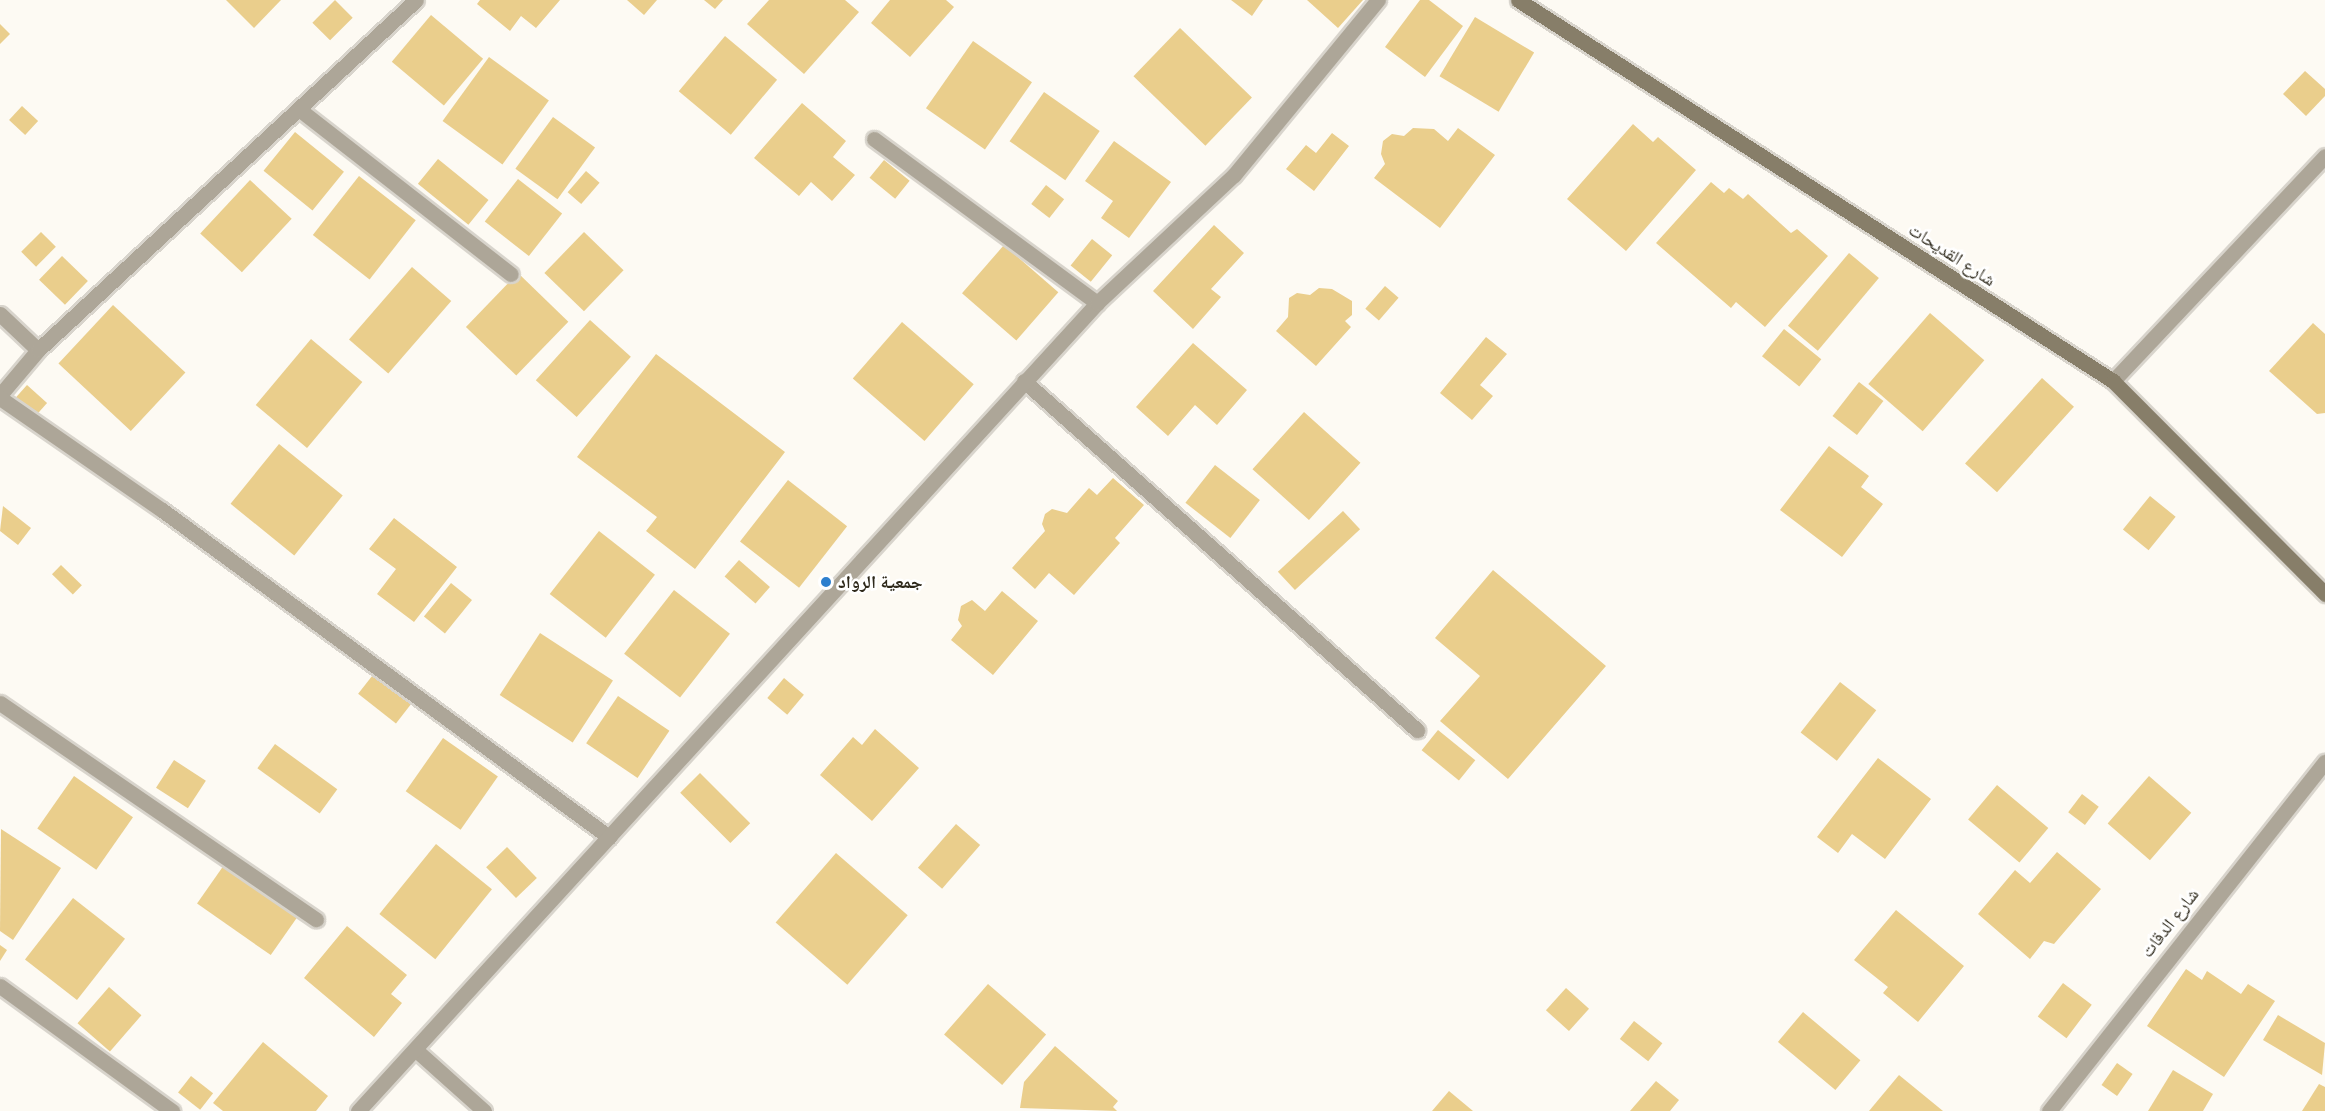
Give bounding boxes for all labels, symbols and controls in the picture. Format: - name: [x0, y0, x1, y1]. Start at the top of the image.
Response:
- street label: شارع القديحات: [1905, 219, 1999, 291]
- place label: جمعية الرواد: [838, 571, 923, 593]
- marker: جمعية الرواد: [819, 575, 833, 589]
- street label: شارع الدقات: [2136, 884, 2204, 962]

